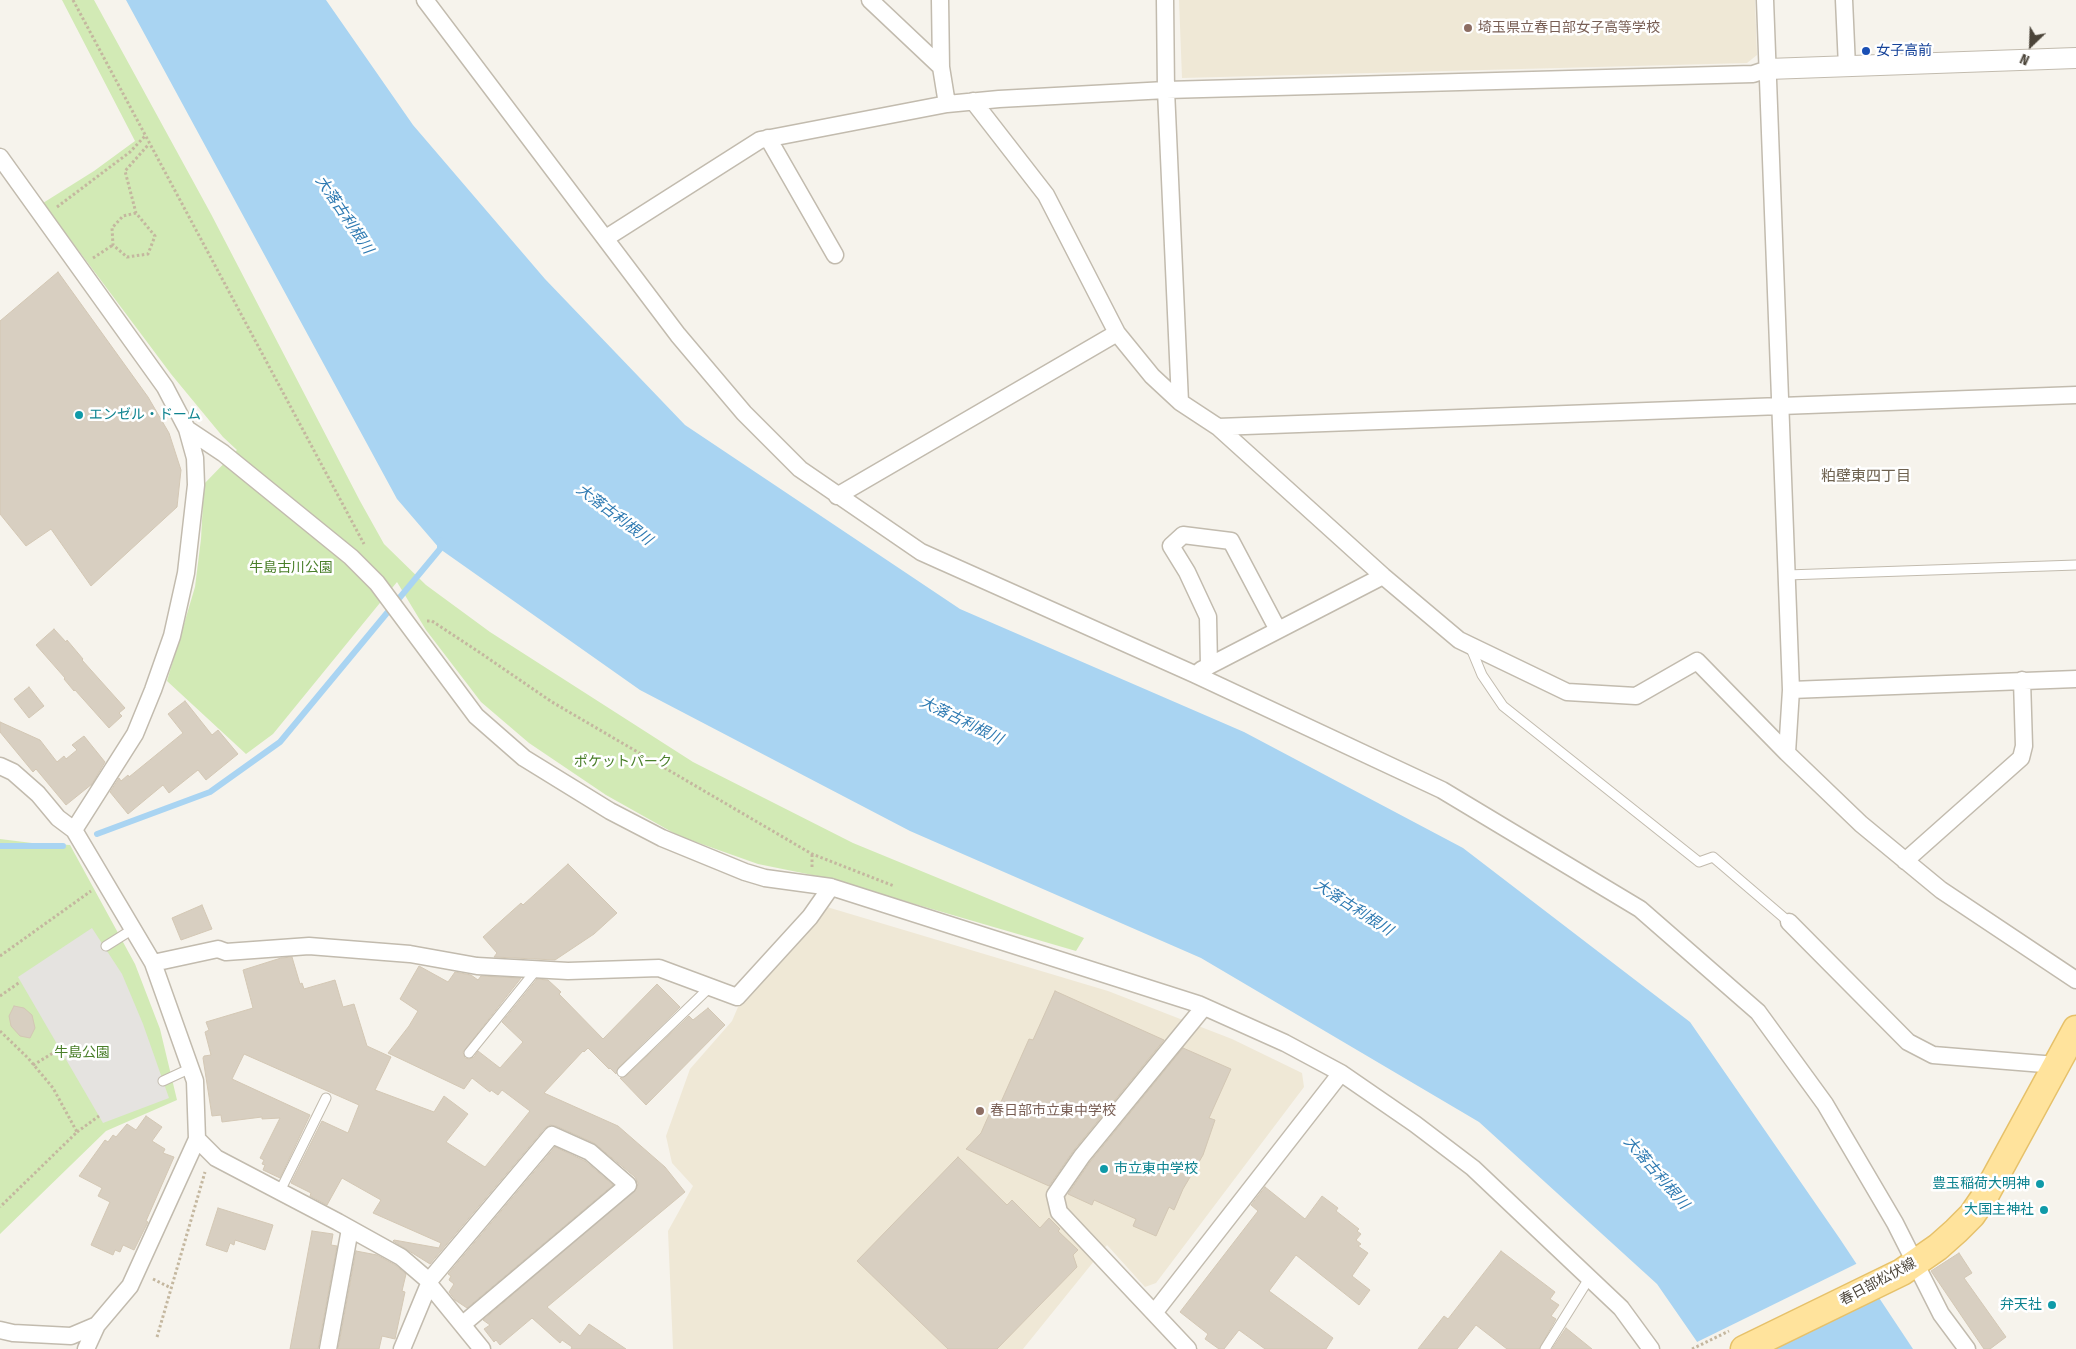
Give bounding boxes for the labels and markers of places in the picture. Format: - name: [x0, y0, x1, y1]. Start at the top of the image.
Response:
- place label: 埼玉県立春日部女子高等学校: [1478, 20, 1660, 36]
- marker: 埼玉県立春日部女子高等学校: [1462, 22, 1474, 34]
- place label: 女子高前: [1876, 43, 1932, 59]
- marker: 女子高前: [1860, 45, 1872, 57]
- place label: エンゼル・ドーム: [89, 407, 201, 423]
- marker: エンゼル・ドーム: [73, 409, 85, 421]
- place label: 春日部市立東中学校: [990, 1103, 1116, 1119]
- marker: 春日部市立東中学校: [974, 1105, 986, 1117]
- place label: 市立東中学校: [1114, 1161, 1198, 1177]
- marker: 市立東中学校: [1098, 1163, 1110, 1175]
- place label: 豊玉稲荷大明神: [1932, 1176, 2030, 1192]
- marker: 豊玉稲荷大明神: [2034, 1178, 2046, 1190]
- place label: 大国主神社: [1964, 1202, 2034, 1218]
- marker: 大国主神社: [2038, 1204, 2050, 1216]
- place label: 弁天社: [2000, 1297, 2042, 1313]
- marker: 弁天社: [2046, 1299, 2058, 1311]

